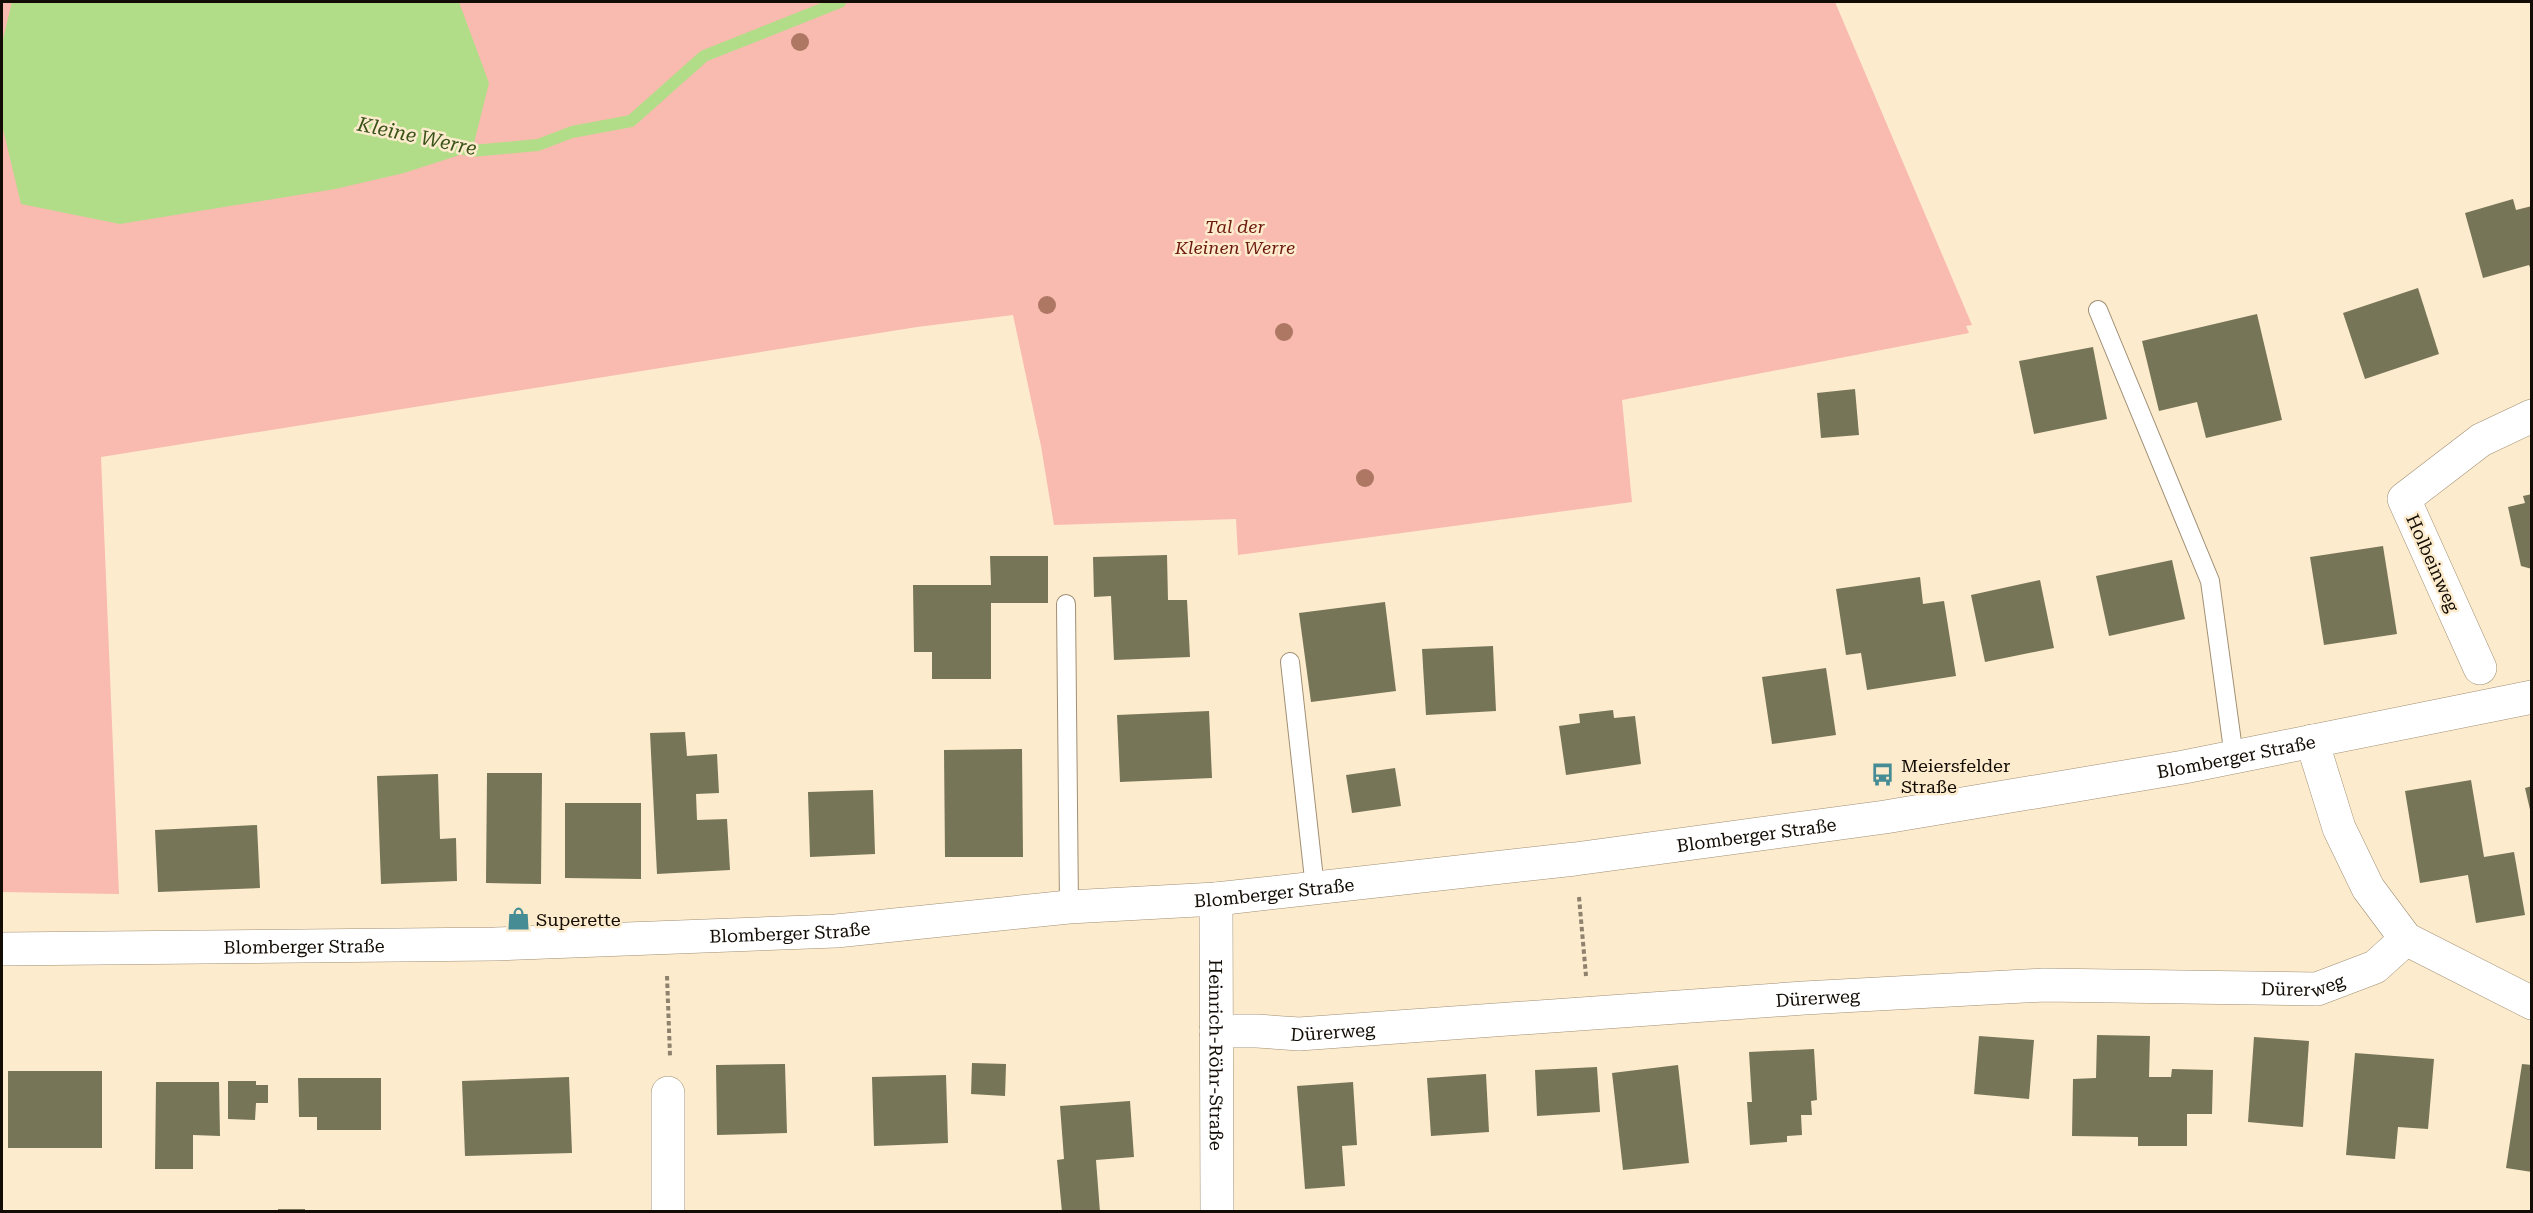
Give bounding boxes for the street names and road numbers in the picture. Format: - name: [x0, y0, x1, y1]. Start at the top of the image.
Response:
- street label: Holbeinweg: [2402, 511, 2464, 616]
- street label: Blomberger Straße: [2155, 730, 2317, 782]
- street label: Blomberger Straße: [1675, 813, 1838, 856]
- street label: Blomberger Straße: [1193, 873, 1355, 911]
- street label: Blomberger Straße: [709, 917, 871, 946]
- street label: Blomberger Straße: [223, 935, 385, 957]
- street label: Heinrich-Röhr-Straße: [1206, 959, 1227, 1151]
- street label: Dürerweg: [2261, 969, 2348, 1001]
- street label: Dürerweg: [1775, 984, 1861, 1011]
- street label: Dürerweg: [1290, 1018, 1377, 1045]

